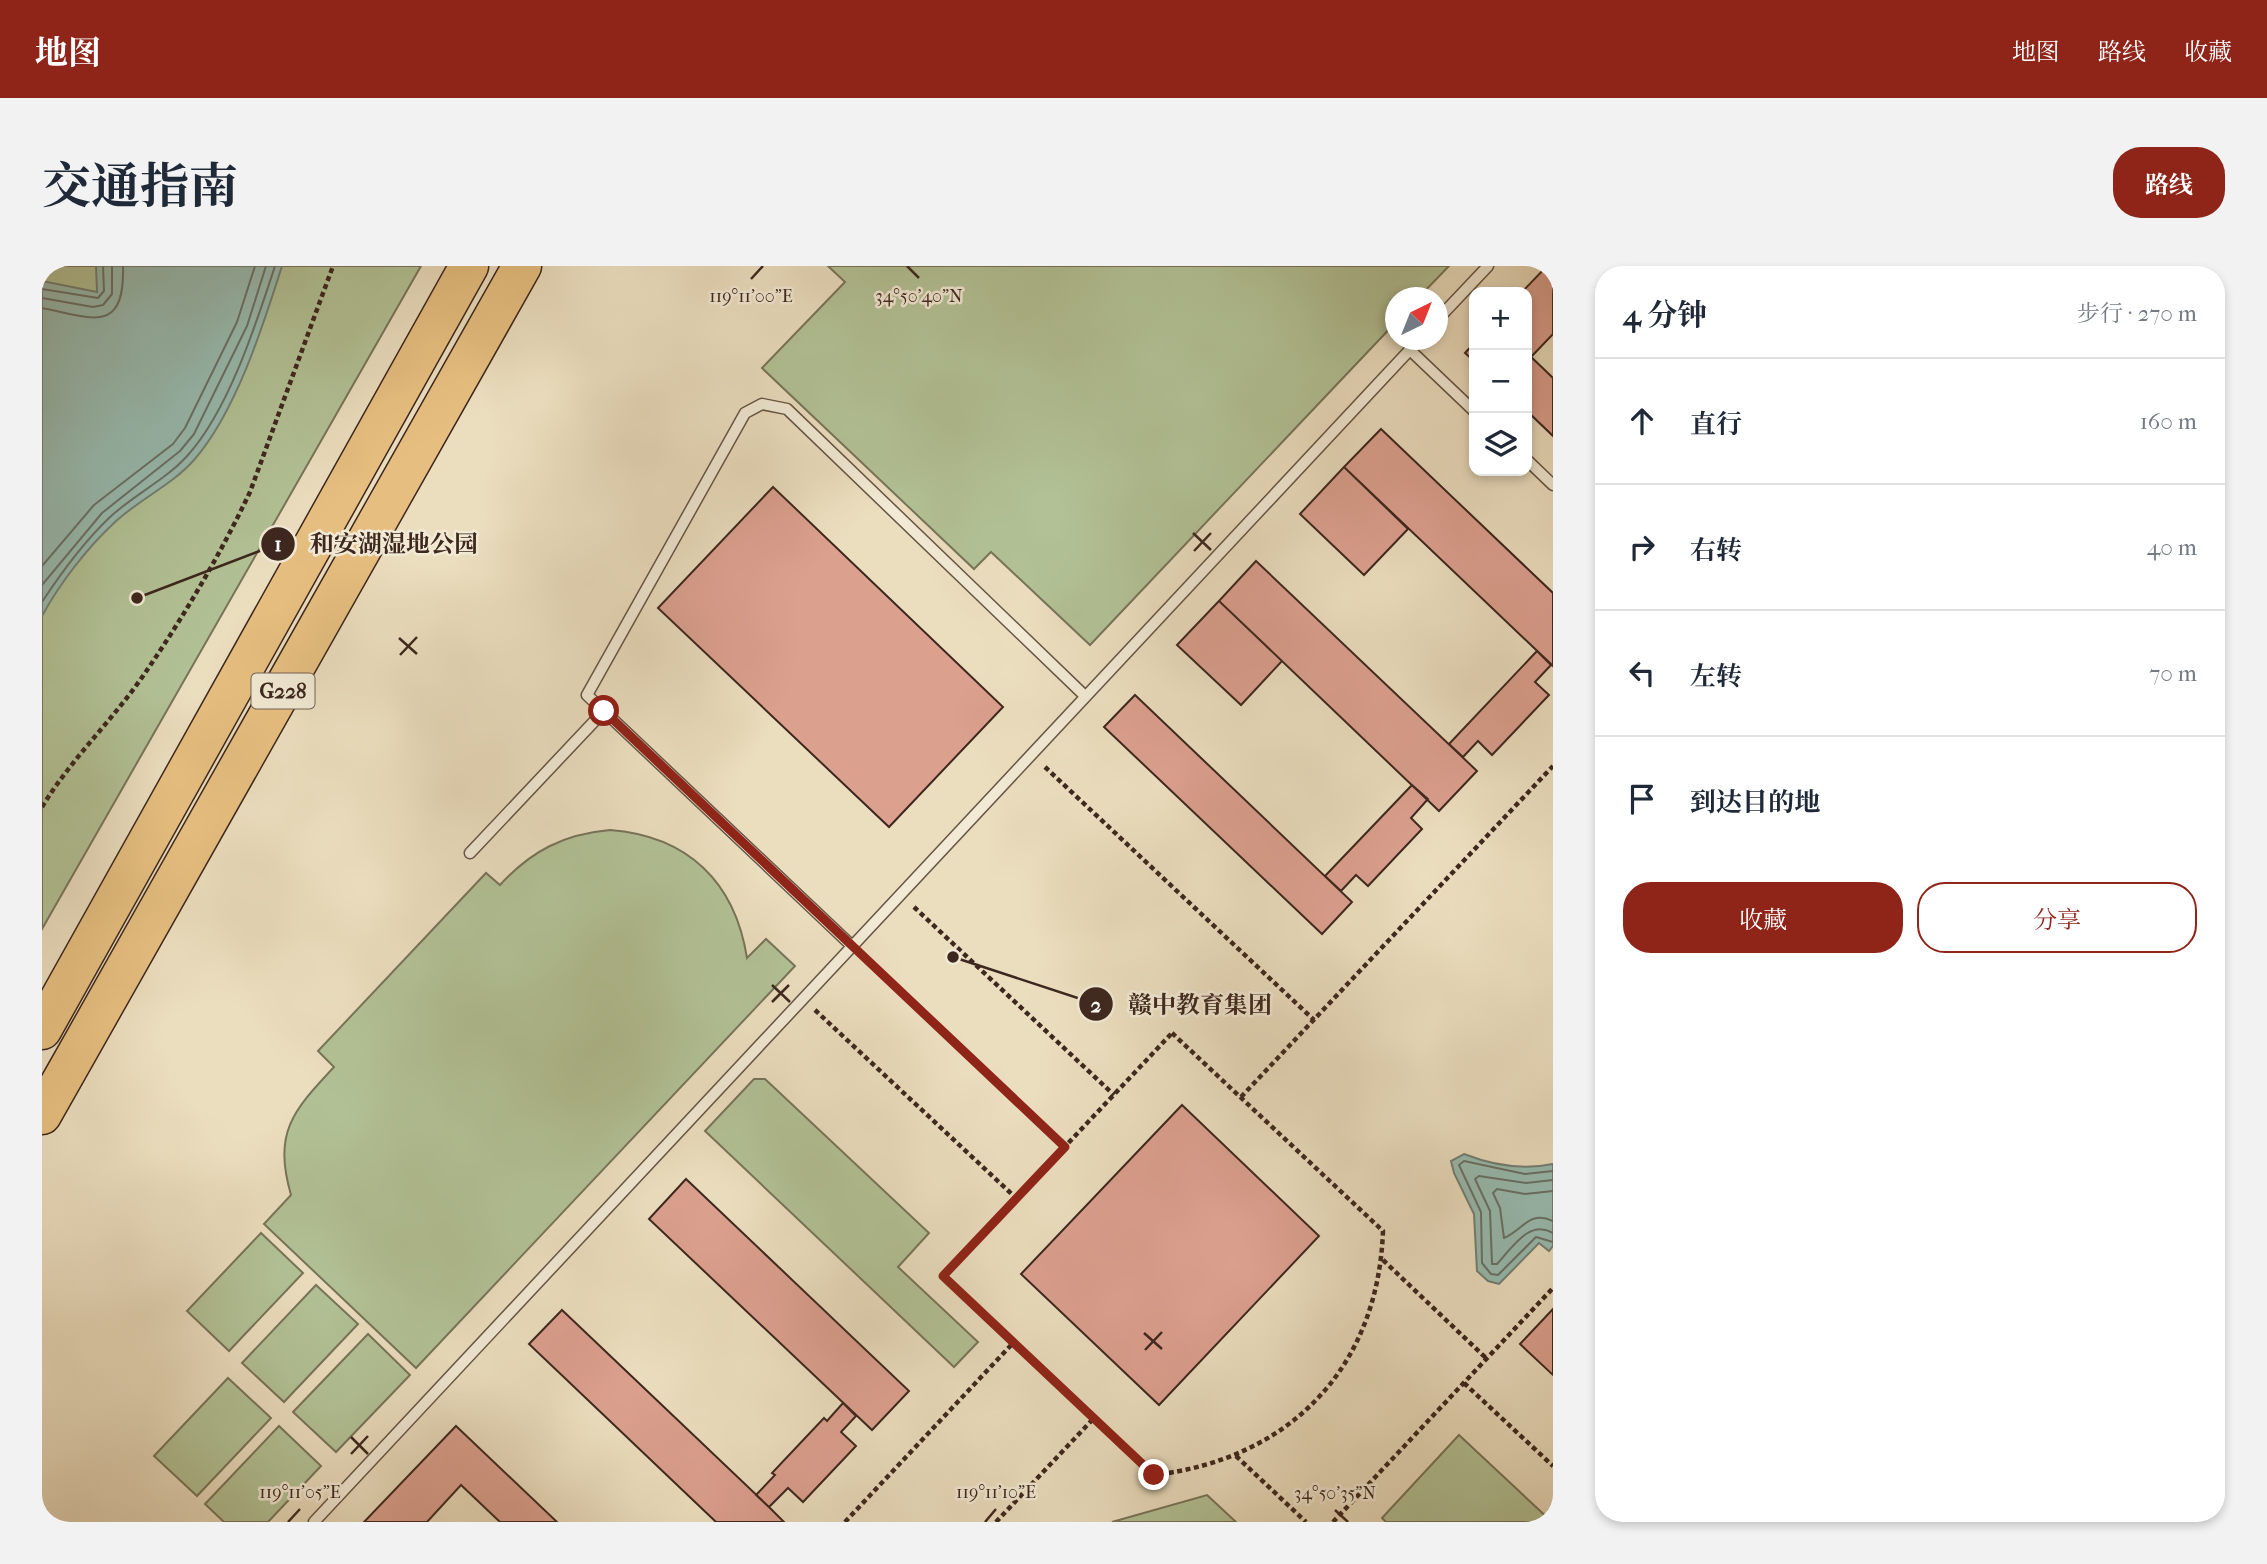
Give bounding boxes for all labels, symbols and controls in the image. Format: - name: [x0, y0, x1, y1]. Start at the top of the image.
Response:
- text: 地图: [35, 34, 101, 73]
- text: 地图: [2012, 38, 2060, 66]
- text: 路线: [2098, 38, 2146, 66]
- text: 收藏: [2184, 38, 2232, 66]
- button: 路线: [2113, 147, 2225, 218]
- text: 交通指南: [42, 158, 238, 216]
- text: 119°11'00"E: [709, 286, 793, 307]
- text: 34°50'40"N: [875, 286, 963, 307]
- north arrow: [1385, 287, 1448, 350]
- map controls: [1469, 287, 1532, 476]
- button: +: [1469, 287, 1532, 350]
- text: 4 分钟: [1623, 298, 1707, 333]
- text: 步行 · 270 m: [2077, 300, 2197, 327]
- button: −: [1469, 350, 1532, 413]
- icon: ahead: [1623, 402, 1661, 440]
- text: 160 m: [2140, 408, 2197, 435]
- text: 直行: [1690, 409, 1742, 440]
- button: layers: [1469, 413, 1532, 476]
- callout: 和安湖湿地公园: [261, 521, 492, 566]
- icon: right: [1623, 528, 1661, 566]
- text: 和安湖湿地公园: [310, 530, 478, 558]
- text: 1: [274, 532, 282, 556]
- text: 40 m: [2147, 534, 2197, 561]
- text: 右转: [1690, 535, 1742, 566]
- icon: left: [1623, 654, 1661, 692]
- text: 70 m: [2149, 660, 2197, 687]
- text: 左转: [1690, 661, 1742, 692]
- road number: G228: [252, 674, 314, 708]
- route start: [588, 695, 619, 726]
- icon: arrive: [1623, 780, 1661, 818]
- text: 到达目的地: [1690, 787, 1820, 818]
- button: 收藏: [1623, 882, 1903, 953]
- button: 分享: [1917, 882, 2197, 953]
- callout: 赣中教育集团: [1079, 982, 1286, 1027]
- text: 赣中教育集团: [1128, 991, 1272, 1019]
- text: 2: [1091, 993, 1102, 1017]
- route end: [1138, 1459, 1169, 1490]
- text: 119°11'05"E: [259, 1482, 341, 1503]
- text: 119°11'10"E: [956, 1482, 1036, 1503]
- text: 34°50'35"N: [1294, 1483, 1376, 1504]

